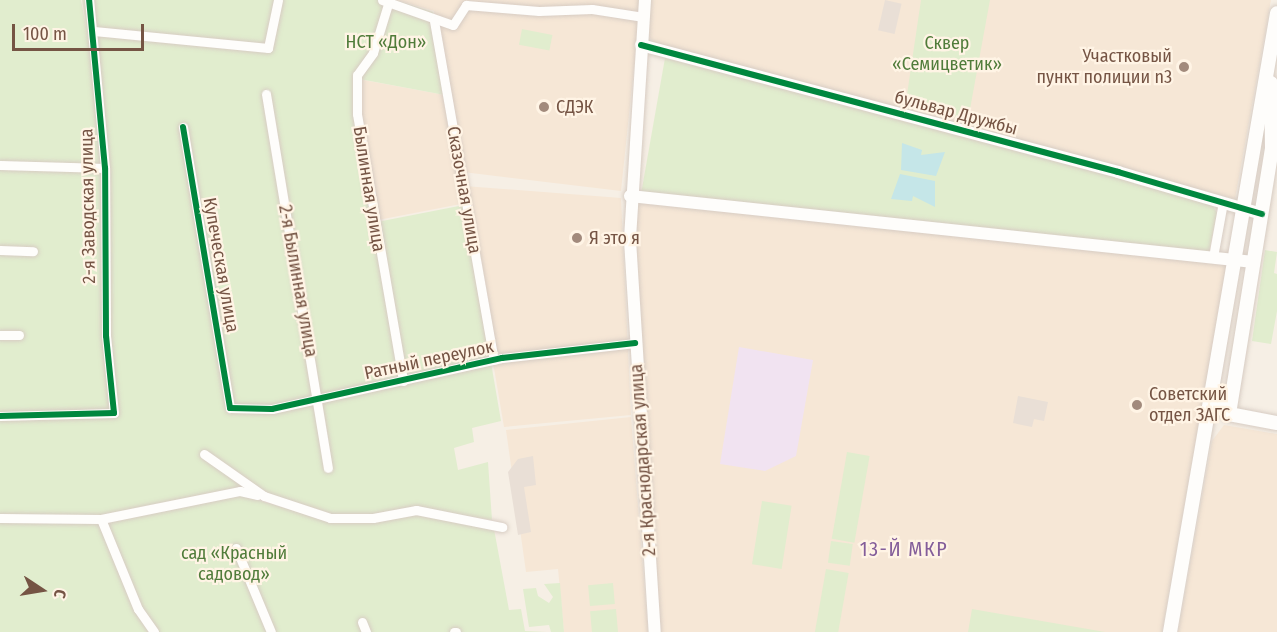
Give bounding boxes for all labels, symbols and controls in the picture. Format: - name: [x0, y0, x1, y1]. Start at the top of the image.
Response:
- scale bar: [15, 12, 147, 50]
- text: 100 m: [23, 23, 67, 45]
- park label: НСТ «Дон»: [346, 31, 426, 53]
- park label: Сквер «Семицветик»: [892, 33, 1002, 76]
- place label: Участковый пункт полиции n3: [1036, 46, 1172, 88]
- marker: Участковый пункт полиции n3: [1177, 60, 1191, 74]
- street label: бульвар Дружбы: [892, 86, 1020, 140]
- place label: СДЭК: [556, 96, 593, 118]
- marker: СДЭК: [537, 100, 551, 114]
- street label: Былинная улица: [348, 125, 390, 253]
- street label: Сказочная улица: [442, 125, 486, 255]
- street label: 2-я Заводская улица: [76, 128, 100, 284]
- street label: Купеческая улица: [199, 196, 243, 334]
- street label: 2-я Былинная улица: [274, 203, 322, 359]
- place label: Я это я: [589, 227, 640, 249]
- marker: Я это я: [570, 231, 584, 245]
- street label: Ратный переулок: [362, 336, 496, 384]
- street label: 2-я Краснодарская улица: [626, 363, 660, 557]
- place label: Советский отдел ЗАГС: [1149, 384, 1230, 426]
- marker: Советский отдел ЗАГС: [1130, 398, 1144, 412]
- district label: 13-Й МКР: [860, 537, 948, 561]
- park label: сад «Красный садовод»: [181, 543, 287, 586]
- north arrow: [12, 560, 72, 620]
- text: С: [50, 588, 70, 600]

